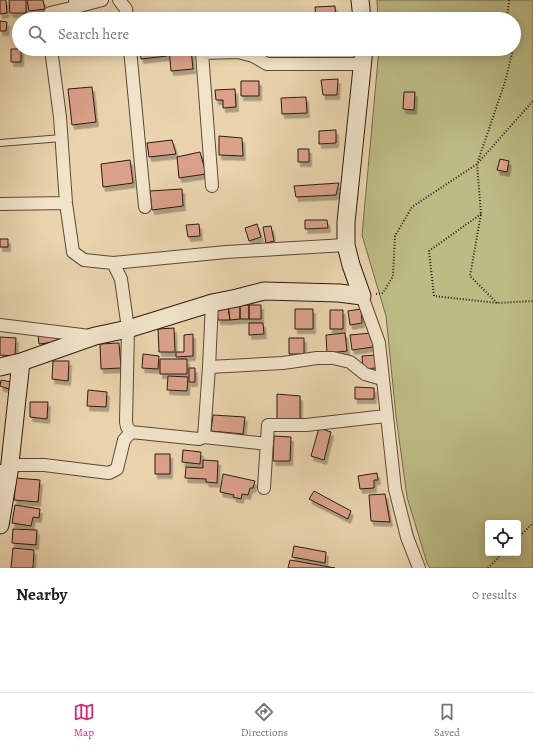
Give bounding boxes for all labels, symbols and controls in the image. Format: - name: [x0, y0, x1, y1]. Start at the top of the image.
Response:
- search box: [12, 12, 521, 56]
- icon: search: [26, 23, 48, 45]
- text: Search here: [58, 24, 129, 44]
- map controls: [485, 520, 521, 556]
- button: locate: [485, 520, 521, 556]
- text: Nearby: [16, 583, 67, 606]
- text: 0 results: [472, 586, 517, 603]
- tab: Map: [73, 701, 95, 740]
- tab: Directions: [241, 701, 288, 740]
- tab: Saved: [434, 701, 460, 740]

